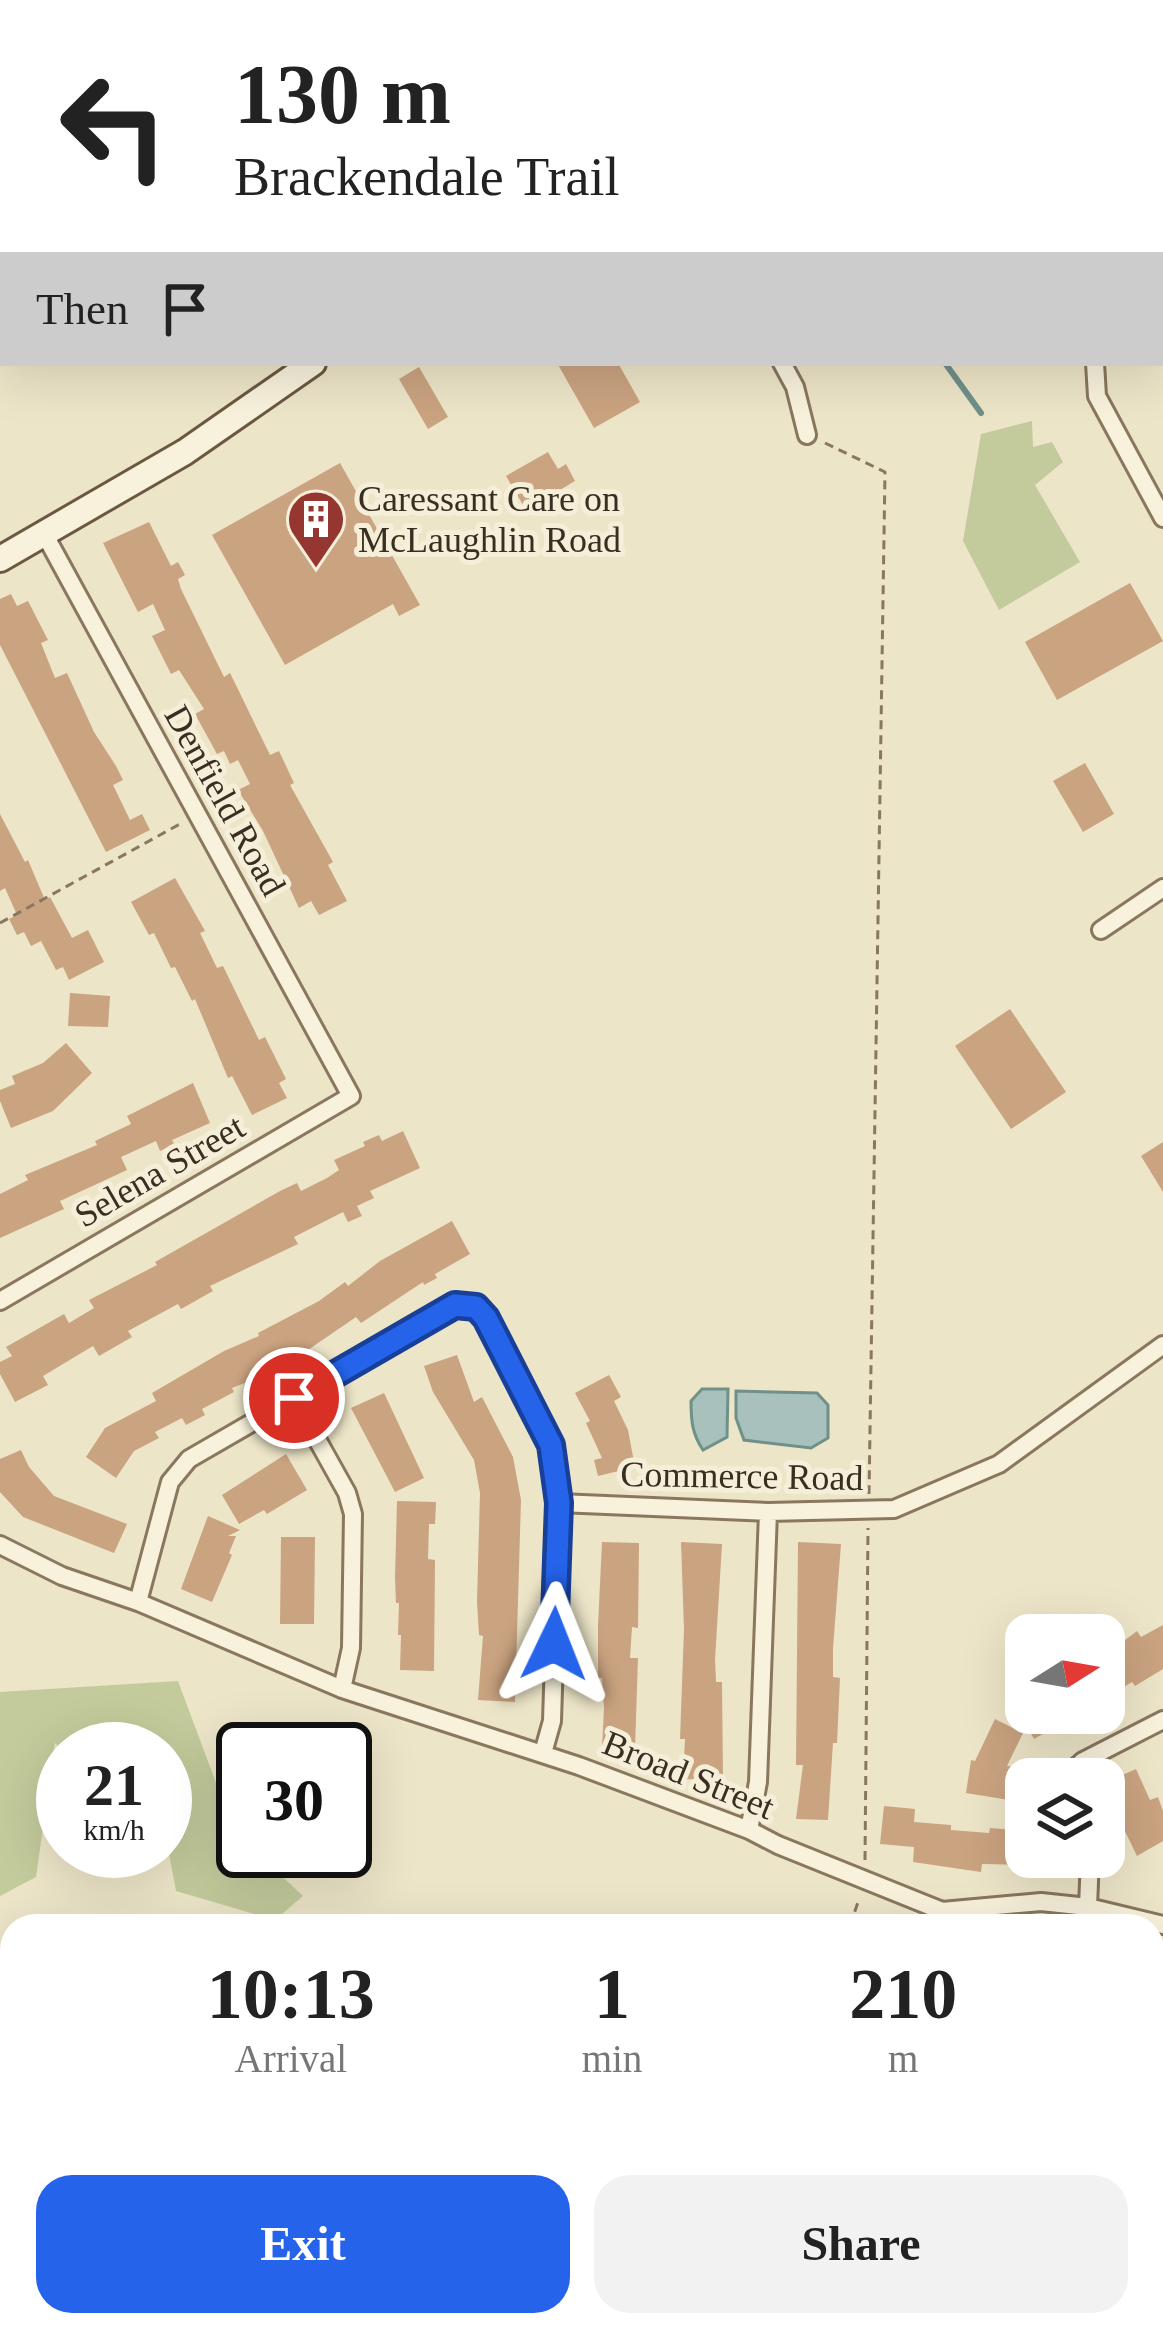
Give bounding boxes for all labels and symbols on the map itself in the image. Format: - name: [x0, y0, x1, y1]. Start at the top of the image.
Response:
- place label: Caressant Care on McLaughlin Road: [358, 479, 621, 560]
- building icon: Caressant Care on McLaughlin Road: [285, 488, 347, 570]
- street label: Denfield Road: [157, 699, 294, 902]
- street label: Selena Street: [68, 1106, 251, 1235]
- pin: [243, 1347, 345, 1449]
- street label: Commerce Road: [620, 1454, 864, 1498]
- position arrow: [491, 1581, 617, 1707]
- north arrow: [1005, 1614, 1125, 1734]
- speed limit sign: 30: [216, 1722, 372, 1878]
- street label: Broad Street: [597, 1722, 780, 1827]

